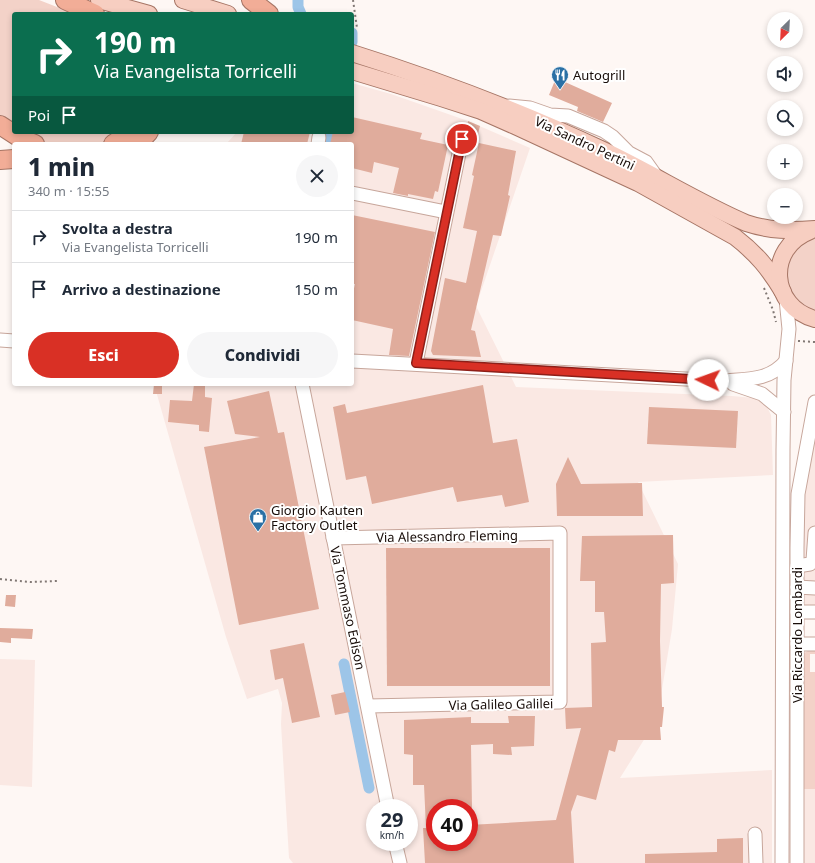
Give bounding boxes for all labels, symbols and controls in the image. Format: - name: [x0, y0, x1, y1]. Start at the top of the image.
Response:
- north arrow: [767, 12, 803, 48]
- map controls: [767, 12, 803, 224]
- text: 190 m: [94, 23, 177, 61]
- icon: right: [28, 28, 80, 80]
- button: sound: [767, 56, 803, 92]
- text: Via Evangelista Torricelli: [94, 59, 297, 83]
- restaurant icon: Autogrill: [550, 65, 570, 90]
- place label: Autogrill: [573, 66, 625, 84]
- button: search: [767, 100, 803, 136]
- icon: arrive: [58, 104, 80, 126]
- text: Poi: [28, 105, 50, 125]
- street label: Via Sandro Pertini: [532, 112, 638, 174]
- pin: [445, 122, 479, 156]
- icon: arrive: [451, 128, 473, 150]
- button: +: [767, 144, 803, 180]
- text: 1 min: [28, 150, 95, 183]
- button: close: [296, 155, 338, 197]
- text: 340 m · 15:55: [28, 182, 109, 200]
- button: −: [767, 188, 803, 224]
- text: Svolta a destra: [62, 218, 173, 238]
- icon: right: [28, 226, 50, 248]
- text: 190 m: [294, 227, 338, 247]
- text: Via Evangelista Torricelli: [62, 238, 209, 256]
- icon: arrive: [28, 278, 50, 300]
- text: Arrivo a destinazione: [62, 279, 221, 299]
- text: 150 m: [294, 279, 338, 299]
- button: Esci: [28, 332, 179, 378]
- button: Condividi: [187, 332, 338, 378]
- position arrow: [687, 359, 729, 401]
- place label: Giorgio Kauten Factory Outlet: [271, 501, 363, 534]
- shop icon: Giorgio Kauten Factory Outlet: [248, 507, 268, 532]
- street label: Via Alessandro Fleming: [376, 526, 518, 546]
- street label: Via Tommaso Edison: [326, 545, 370, 671]
- street label: Via Riccardo Lombardi: [788, 567, 806, 703]
- street label: Via Galileo Galilei: [448, 694, 554, 714]
- speed limit sign: 40: [426, 799, 478, 851]
- text: 29: [381, 806, 403, 833]
- text: km/h: [380, 828, 404, 842]

